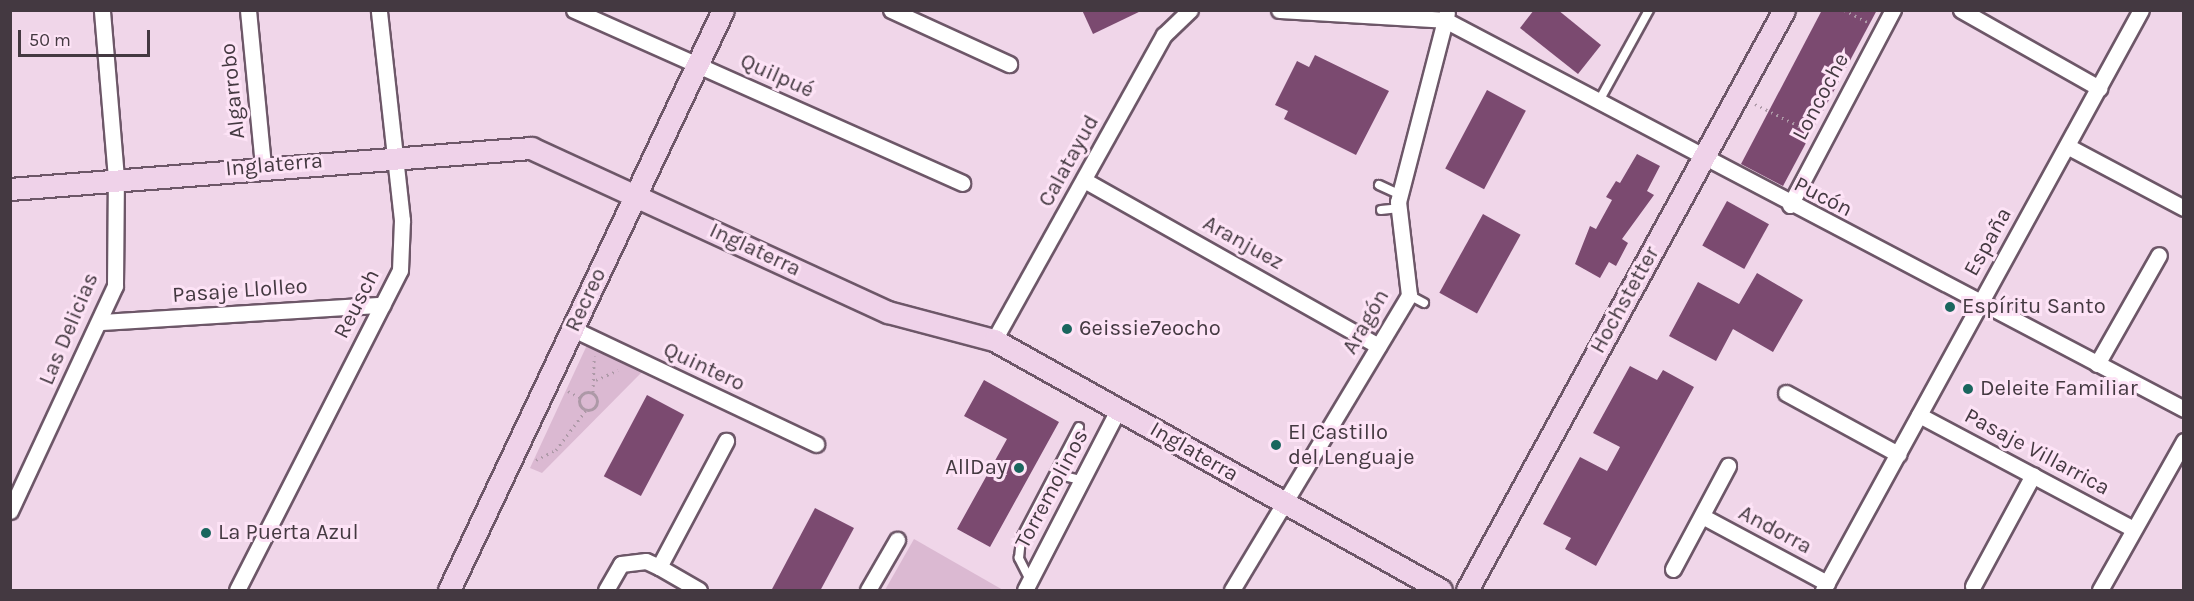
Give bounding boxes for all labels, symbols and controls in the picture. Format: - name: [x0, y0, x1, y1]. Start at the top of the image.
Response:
- scale bar: [21, 18, 153, 56]
- text: 50 m: [29, 29, 71, 51]
- street label: Algarrobo: [215, 42, 251, 140]
- street label: Quilpué: [736, 48, 818, 104]
- street label: Loncoche: [1787, 49, 1855, 145]
- street label: Calatayud: [1033, 110, 1105, 212]
- street label: Inglaterra: [224, 148, 324, 182]
- street label: Pucón: [1789, 171, 1857, 223]
- street label: España: [1958, 203, 2018, 281]
- street label: Aranjuez: [1198, 210, 1288, 276]
- street label: Inglaterra: [705, 217, 805, 283]
- street label: Hochstetter: [1585, 242, 1665, 358]
- street label: Recreo: [560, 264, 612, 336]
- street label: Reusch: [328, 265, 386, 343]
- street label: Las Delicias: [34, 269, 104, 389]
- street label: Pasaje Llolleo: [172, 273, 308, 309]
- street label: Aragón: [1337, 285, 1395, 359]
- place label: Espíritu Santo: [1962, 294, 2106, 320]
- marker: Espíritu Santo: [1943, 300, 1957, 314]
- place label: 6eissie7eocho: [1079, 316, 1221, 342]
- marker: 6eissie7eocho: [1060, 322, 1074, 336]
- street label: Quintero: [659, 337, 749, 397]
- place label: Deleite Familiar: [1980, 376, 2138, 402]
- marker: Deleite Familiar: [1961, 382, 1975, 396]
- street label: Pasaje Villarrica: [1960, 403, 2114, 501]
- street label: Inglaterra: [1145, 416, 1243, 488]
- place label: El Castillo del Lenguaje: [1288, 419, 1415, 470]
- street label: Torremolinos: [1010, 425, 1094, 553]
- marker: El Castillo del Lenguaje: [1269, 438, 1283, 452]
- place label: AllDay: [945, 455, 1007, 481]
- marker: AllDay: [1012, 461, 1026, 475]
- street label: Andorra: [1734, 500, 1816, 560]
- place label: La Puerta Azul: [218, 520, 359, 546]
- marker: La Puerta Azul: [199, 526, 213, 540]

